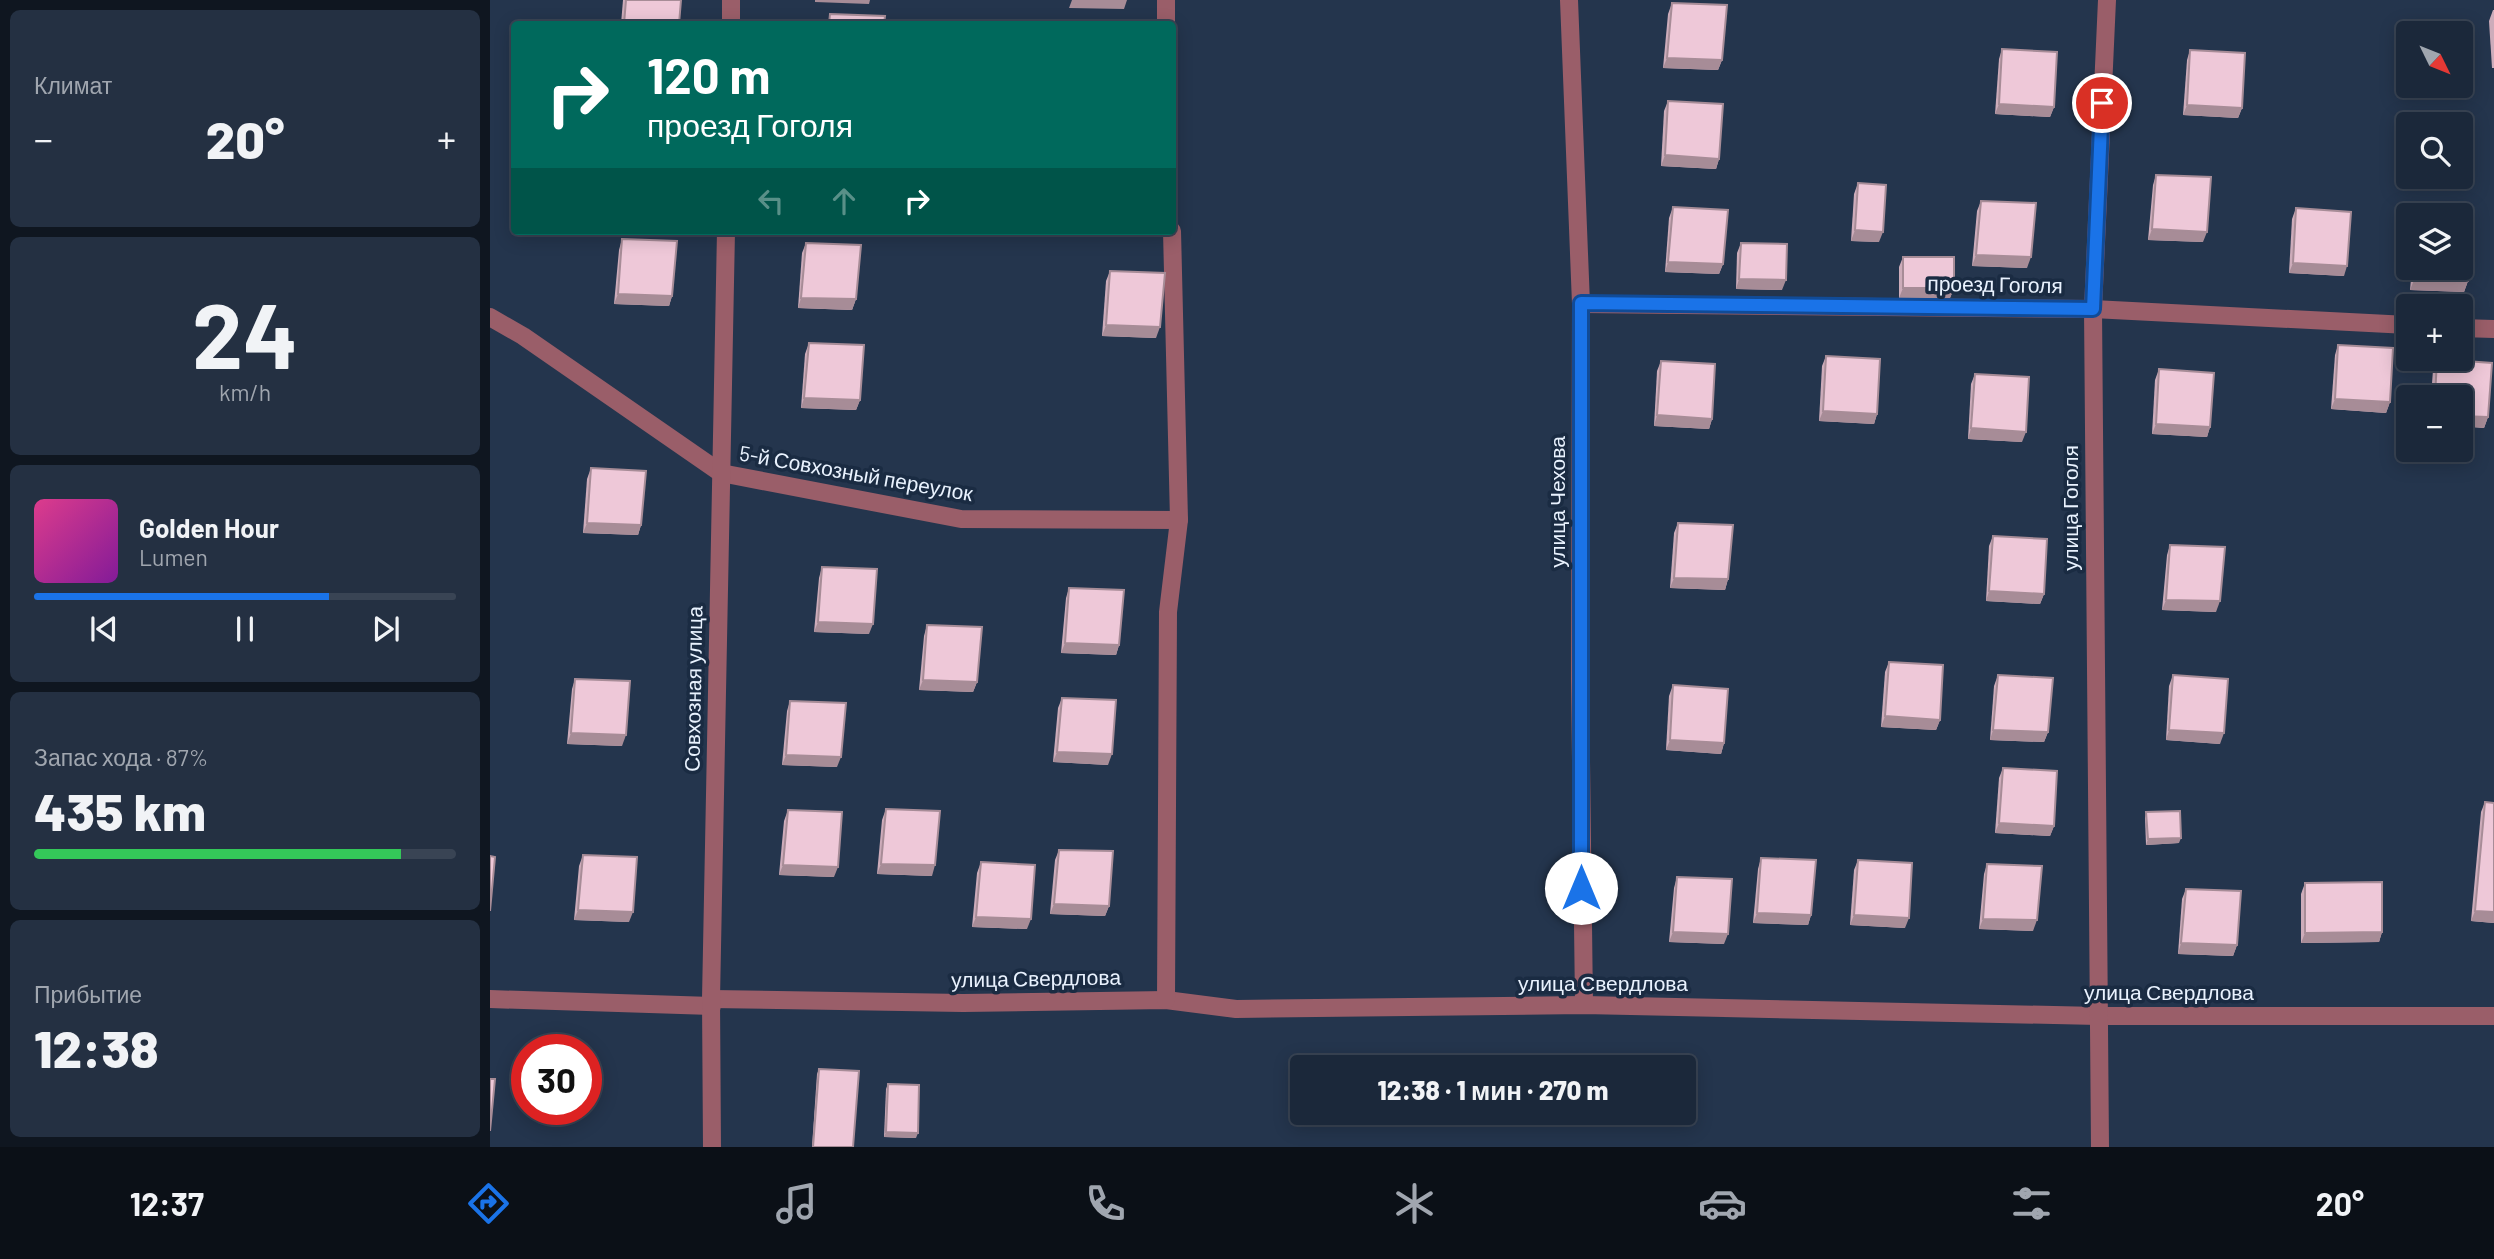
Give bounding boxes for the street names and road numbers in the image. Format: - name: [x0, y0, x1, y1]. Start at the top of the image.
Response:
- street label: проезд Гоголя: [1927, 270, 2063, 297]
- street label: улица Чехова: [1544, 436, 1569, 568]
- street label: 5-й Совхозный переулок: [738, 440, 976, 506]
- street label: улица Гоголя: [2057, 445, 2082, 571]
- street label: Совхозная улица: [679, 605, 706, 772]
- street label: улица Свердлова: [951, 964, 1121, 991]
- street label: улица Свердлова: [1518, 970, 1688, 995]
- street label: улица Свердлова: [2084, 979, 2254, 1004]

